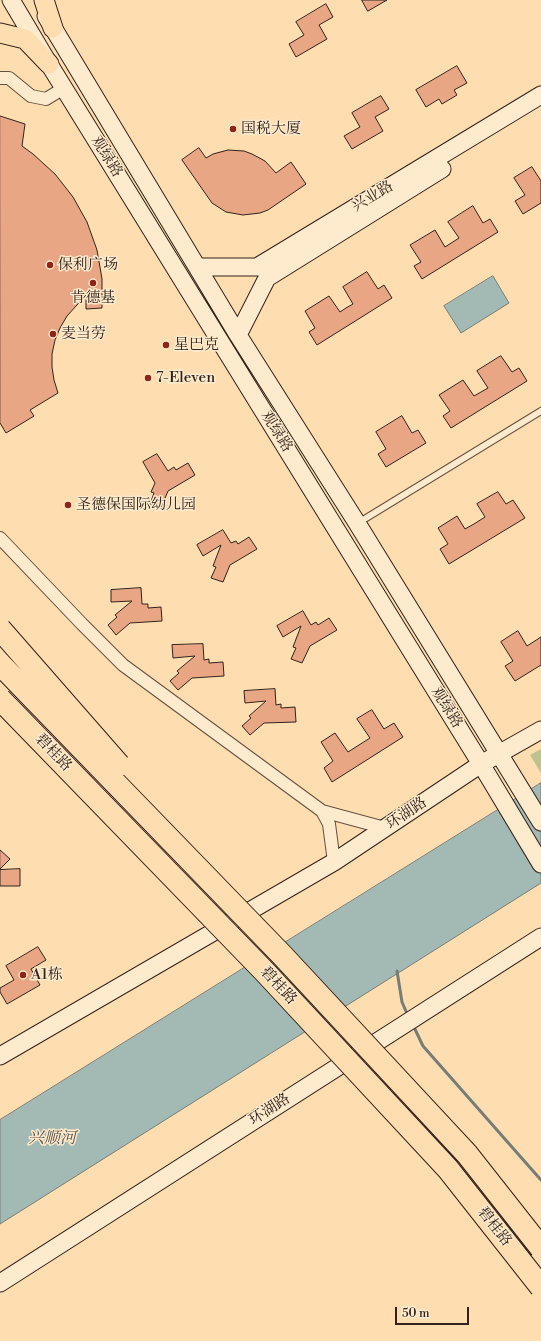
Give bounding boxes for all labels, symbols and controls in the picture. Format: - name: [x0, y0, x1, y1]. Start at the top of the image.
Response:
- place label: 国税大厦: [241, 120, 301, 138]
- marker: 国税大厦: [228, 124, 238, 134]
- street label: 观绿路: [86, 133, 126, 181]
- street label: 兴业路: [349, 178, 397, 216]
- place label: 保利广场: [58, 256, 118, 274]
- marker: 保利广场: [45, 260, 55, 270]
- marker: 肯德基: [88, 278, 98, 288]
- place label: 肯德基: [71, 289, 115, 307]
- place label: 麦当劳: [61, 325, 106, 343]
- marker: 麦当劳: [48, 329, 58, 339]
- place label: 星巴克: [174, 336, 219, 354]
- marker: 星巴克: [161, 340, 171, 350]
- place label: 7-Eleven: [156, 369, 215, 387]
- marker: 7-Eleven: [143, 373, 153, 383]
- street label: 观绿路: [256, 408, 296, 456]
- place label: 圣德保国际幼儿园: [76, 496, 196, 514]
- marker: 圣德保国际幼儿园: [63, 500, 73, 510]
- street label: 观绿路: [426, 684, 466, 732]
- street label: 碧桂路: [31, 731, 75, 775]
- street label: 环湖路: [383, 794, 431, 834]
- street label: 碧桂路: [256, 963, 300, 1009]
- place label: A1栋: [31, 966, 63, 984]
- marker: A1栋: [18, 970, 28, 980]
- street label: 环湖路: [246, 1090, 294, 1130]
- water label: 兴顺河: [28, 1129, 76, 1149]
- street label: 碧桂路: [473, 1204, 515, 1250]
- scale bar: [397, 1299, 471, 1325]
- text: 50 m: [402, 1306, 430, 1321]

